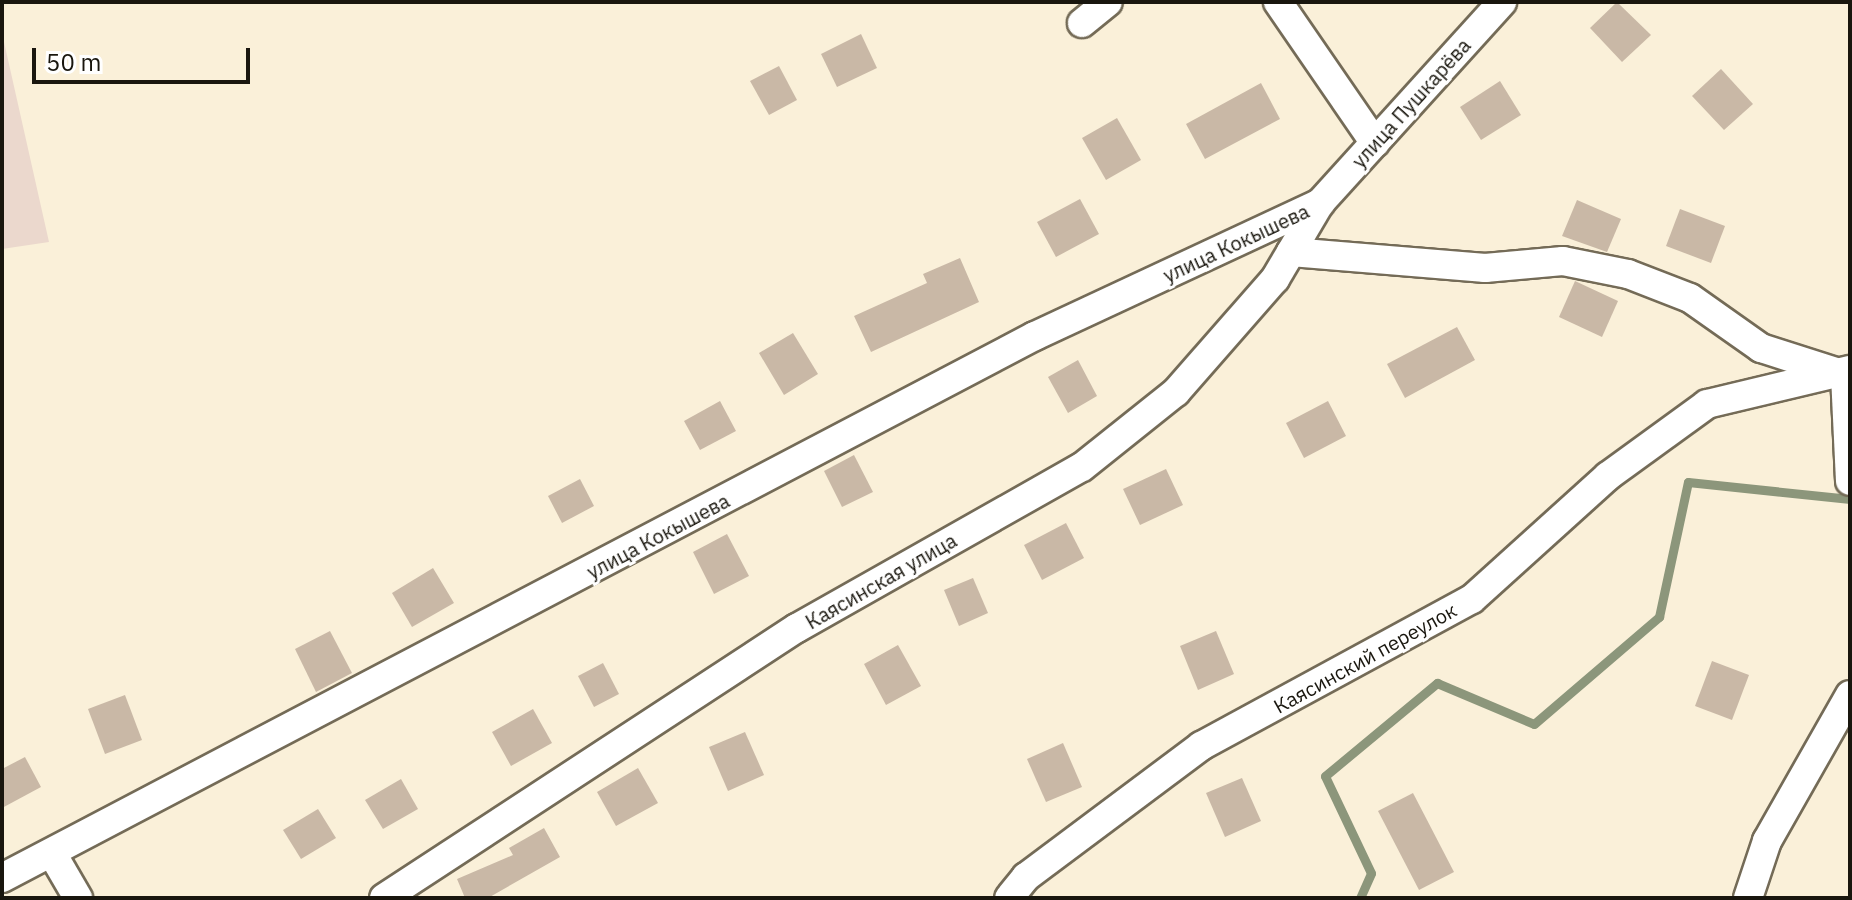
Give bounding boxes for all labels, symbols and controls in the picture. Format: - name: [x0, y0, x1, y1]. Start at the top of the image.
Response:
- scale bar: [36, 32, 254, 82]
- street label: улица Пушкарёва: [1347, 33, 1475, 173]
- text: 50 m: [46, 46, 101, 78]
- street label: улица Кокышева: [1159, 199, 1313, 287]
- street label: улица Кокышева: [583, 488, 733, 584]
- street label: Каясинская улица: [801, 528, 961, 634]
- street label: Каясинский переулок: [1269, 598, 1461, 718]

